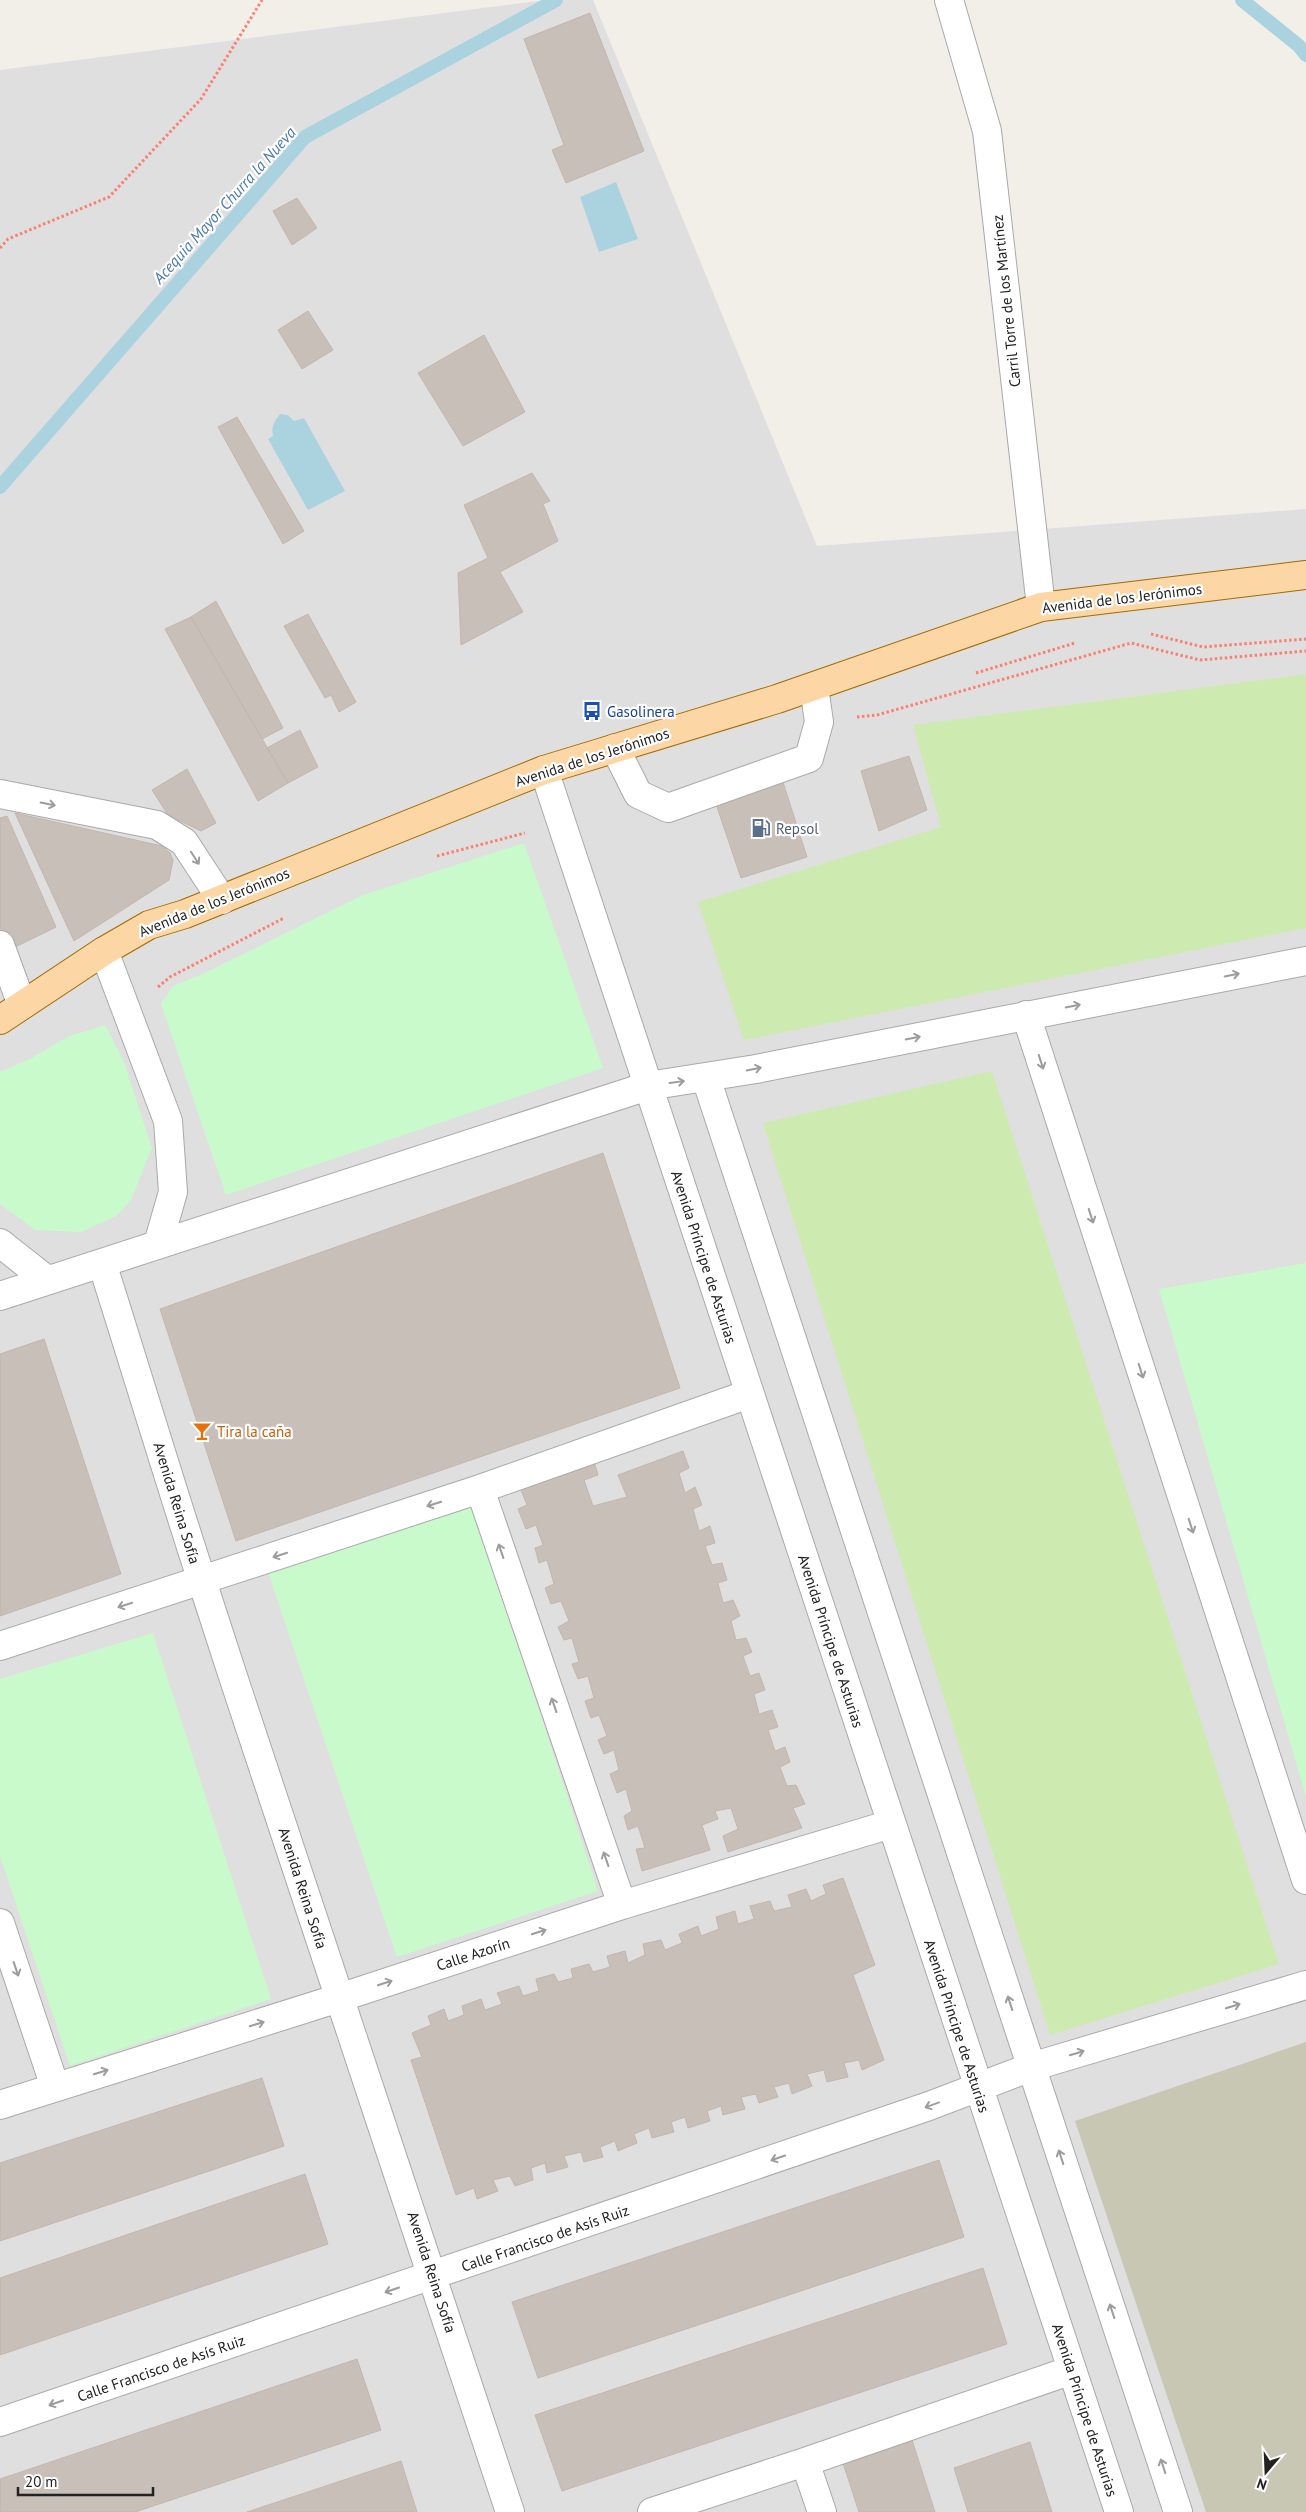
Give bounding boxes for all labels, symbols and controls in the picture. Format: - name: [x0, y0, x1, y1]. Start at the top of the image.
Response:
- water label: Acequia Mayor Churra la Nueva: [148, 122, 300, 288]
- street label: Carril Torre de los Martínez: [988, 214, 1024, 388]
- street label: Avenida de los Jerónimos: [1041, 579, 1203, 617]
- bus stop icon: Gasolinera: [581, 700, 603, 722]
- place label: Gasolinera: [607, 702, 675, 721]
- street label: Avenida de los Jerónimos: [513, 723, 671, 791]
- one-way arrow: [39, 799, 55, 809]
- fuel station icon: Repsol: [750, 817, 772, 839]
- place label: Repsol: [776, 819, 819, 838]
- one-way arrow: [189, 851, 200, 865]
- street label: Avenida de los Jerónimos: [136, 863, 292, 941]
- one-way arrow: [1224, 970, 1240, 980]
- one-way arrow: [1065, 1001, 1081, 1011]
- one-way arrow: [905, 1032, 921, 1042]
- one-way arrow: [1037, 1053, 1046, 1069]
- one-way arrow: [746, 1064, 762, 1073]
- one-way arrow: [669, 1077, 685, 1087]
- street label: Avenida Príncipe de Asturias: [667, 1168, 741, 1346]
- one-way arrow: [1087, 1208, 1096, 1224]
- one-way arrow: [1137, 1363, 1146, 1378]
- bar icon: Tira la caña: [191, 1420, 213, 1442]
- place label: Tira la caña: [217, 1422, 292, 1441]
- street label: Avenida Reina Sofía: [149, 1440, 205, 1566]
- one-way arrow: [427, 1500, 442, 1509]
- one-way arrow: [1187, 1517, 1196, 1533]
- one-way arrow: [496, 1543, 506, 1559]
- one-way arrow: [272, 1551, 288, 1560]
- street label: Avenida Príncipe de Asturias: [794, 1552, 868, 1730]
- one-way arrow: [117, 1601, 133, 1611]
- one-way arrow: [549, 1698, 558, 1713]
- street label: Avenida Reina Sofía: [274, 1825, 332, 1951]
- one-way arrow: [601, 1852, 610, 1867]
- one-way arrow: [531, 1927, 547, 1936]
- street label: Calle Azorín: [434, 1933, 512, 1975]
- street label: Avenida Príncipe de Asturias: [920, 1937, 994, 2115]
- one-way arrow: [11, 1961, 21, 1977]
- one-way arrow: [377, 1978, 392, 1987]
- one-way arrow: [1005, 1995, 1014, 2011]
- one-way arrow: [1225, 2001, 1241, 2011]
- one-way arrow: [248, 2018, 264, 2028]
- one-way arrow: [1069, 2047, 1085, 2057]
- one-way arrow: [93, 2067, 109, 2076]
- one-way arrow: [925, 2101, 940, 2110]
- one-way arrow: [1056, 2150, 1065, 2165]
- one-way arrow: [771, 2154, 786, 2163]
- street label: Calle Francisco de Asís Ruiz: [458, 2200, 632, 2276]
- street label: Avenida Reina Sofía: [403, 2209, 461, 2335]
- one-way arrow: [385, 2285, 401, 2295]
- one-way arrow: [1107, 2304, 1116, 2320]
- street label: Avenida Príncipe de Asturias: [1048, 2321, 1122, 2499]
- street label: Calle Francisco de Asís Ruiz: [74, 2330, 248, 2406]
- one-way arrow: [48, 2399, 64, 2409]
- north arrow: [1241, 2447, 1291, 2497]
- one-way arrow: [1158, 2458, 1167, 2474]
- scale bar: [18, 2464, 152, 2496]
- text: 20 m: [25, 2472, 58, 2491]
- text: N: [1254, 2474, 1269, 2494]

